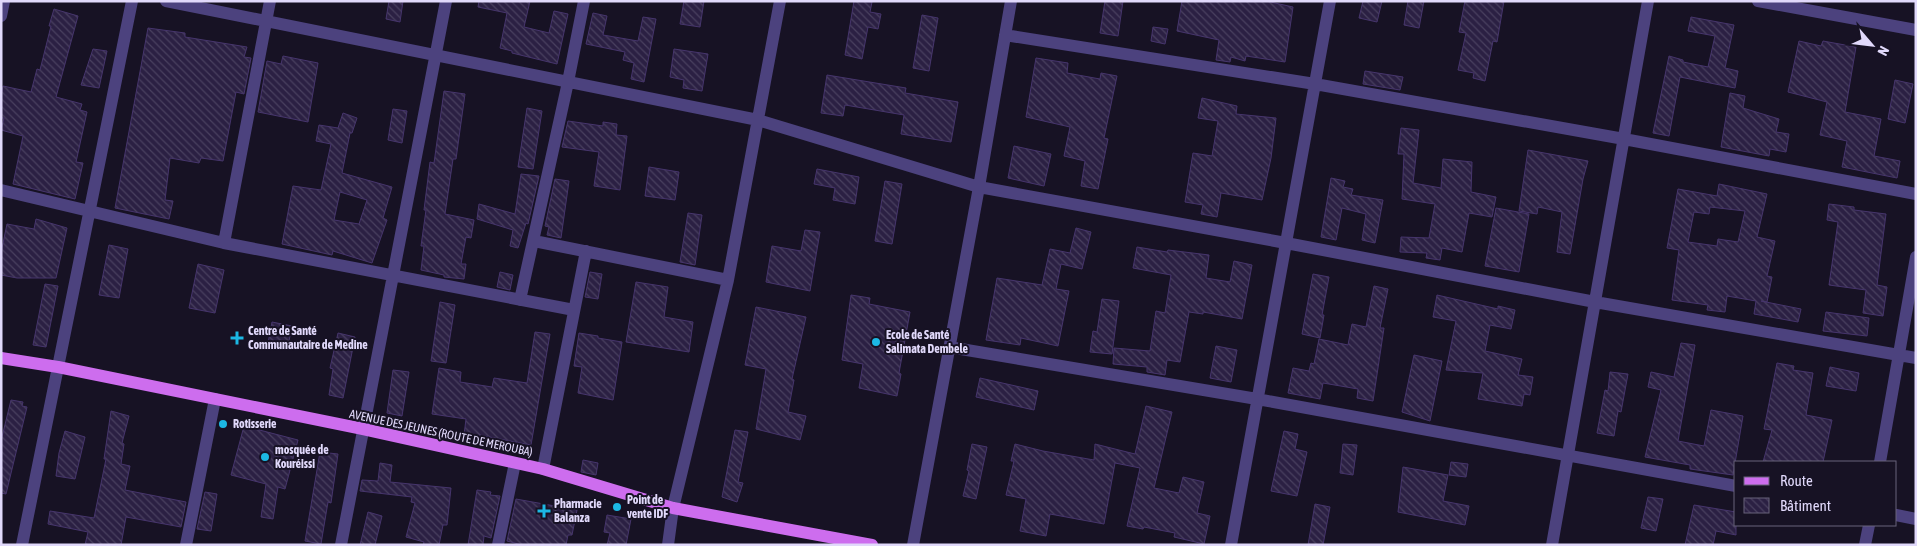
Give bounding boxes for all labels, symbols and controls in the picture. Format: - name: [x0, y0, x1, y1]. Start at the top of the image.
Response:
- north arrow: [1847, 20, 1897, 70]
- text: N: [1874, 44, 1892, 59]
- place label: Centre de Santé Communautaire de Medine: [248, 324, 368, 352]
- place label: Ecole de Santé Salimata Dembele: [886, 328, 968, 356]
- marker: Centre de Santé Communautaire de Medine: [230, 331, 244, 345]
- marker: Ecole de Santé Salimata Dembele: [870, 336, 882, 348]
- street label: AVENUE DES JEUNES (ROUTE DE MEROUBA): [348, 407, 534, 459]
- place label: Rotisserie: [233, 417, 277, 431]
- marker: Rotisserie: [217, 418, 229, 430]
- place label: mosquée de Kouréissi: [275, 443, 329, 471]
- marker: mosquée de Kouréissi: [259, 451, 271, 463]
- legend: [1734, 461, 1897, 526]
- text: Route: [1780, 472, 1813, 489]
- place label: Point de vente IDF: [627, 493, 668, 521]
- place label: Pharmacie Balanza: [554, 497, 602, 525]
- text: Bâtiment: [1780, 497, 1831, 514]
- marker: Point de vente IDF: [611, 501, 623, 513]
- marker: Pharmacie Balanza: [538, 505, 550, 517]

